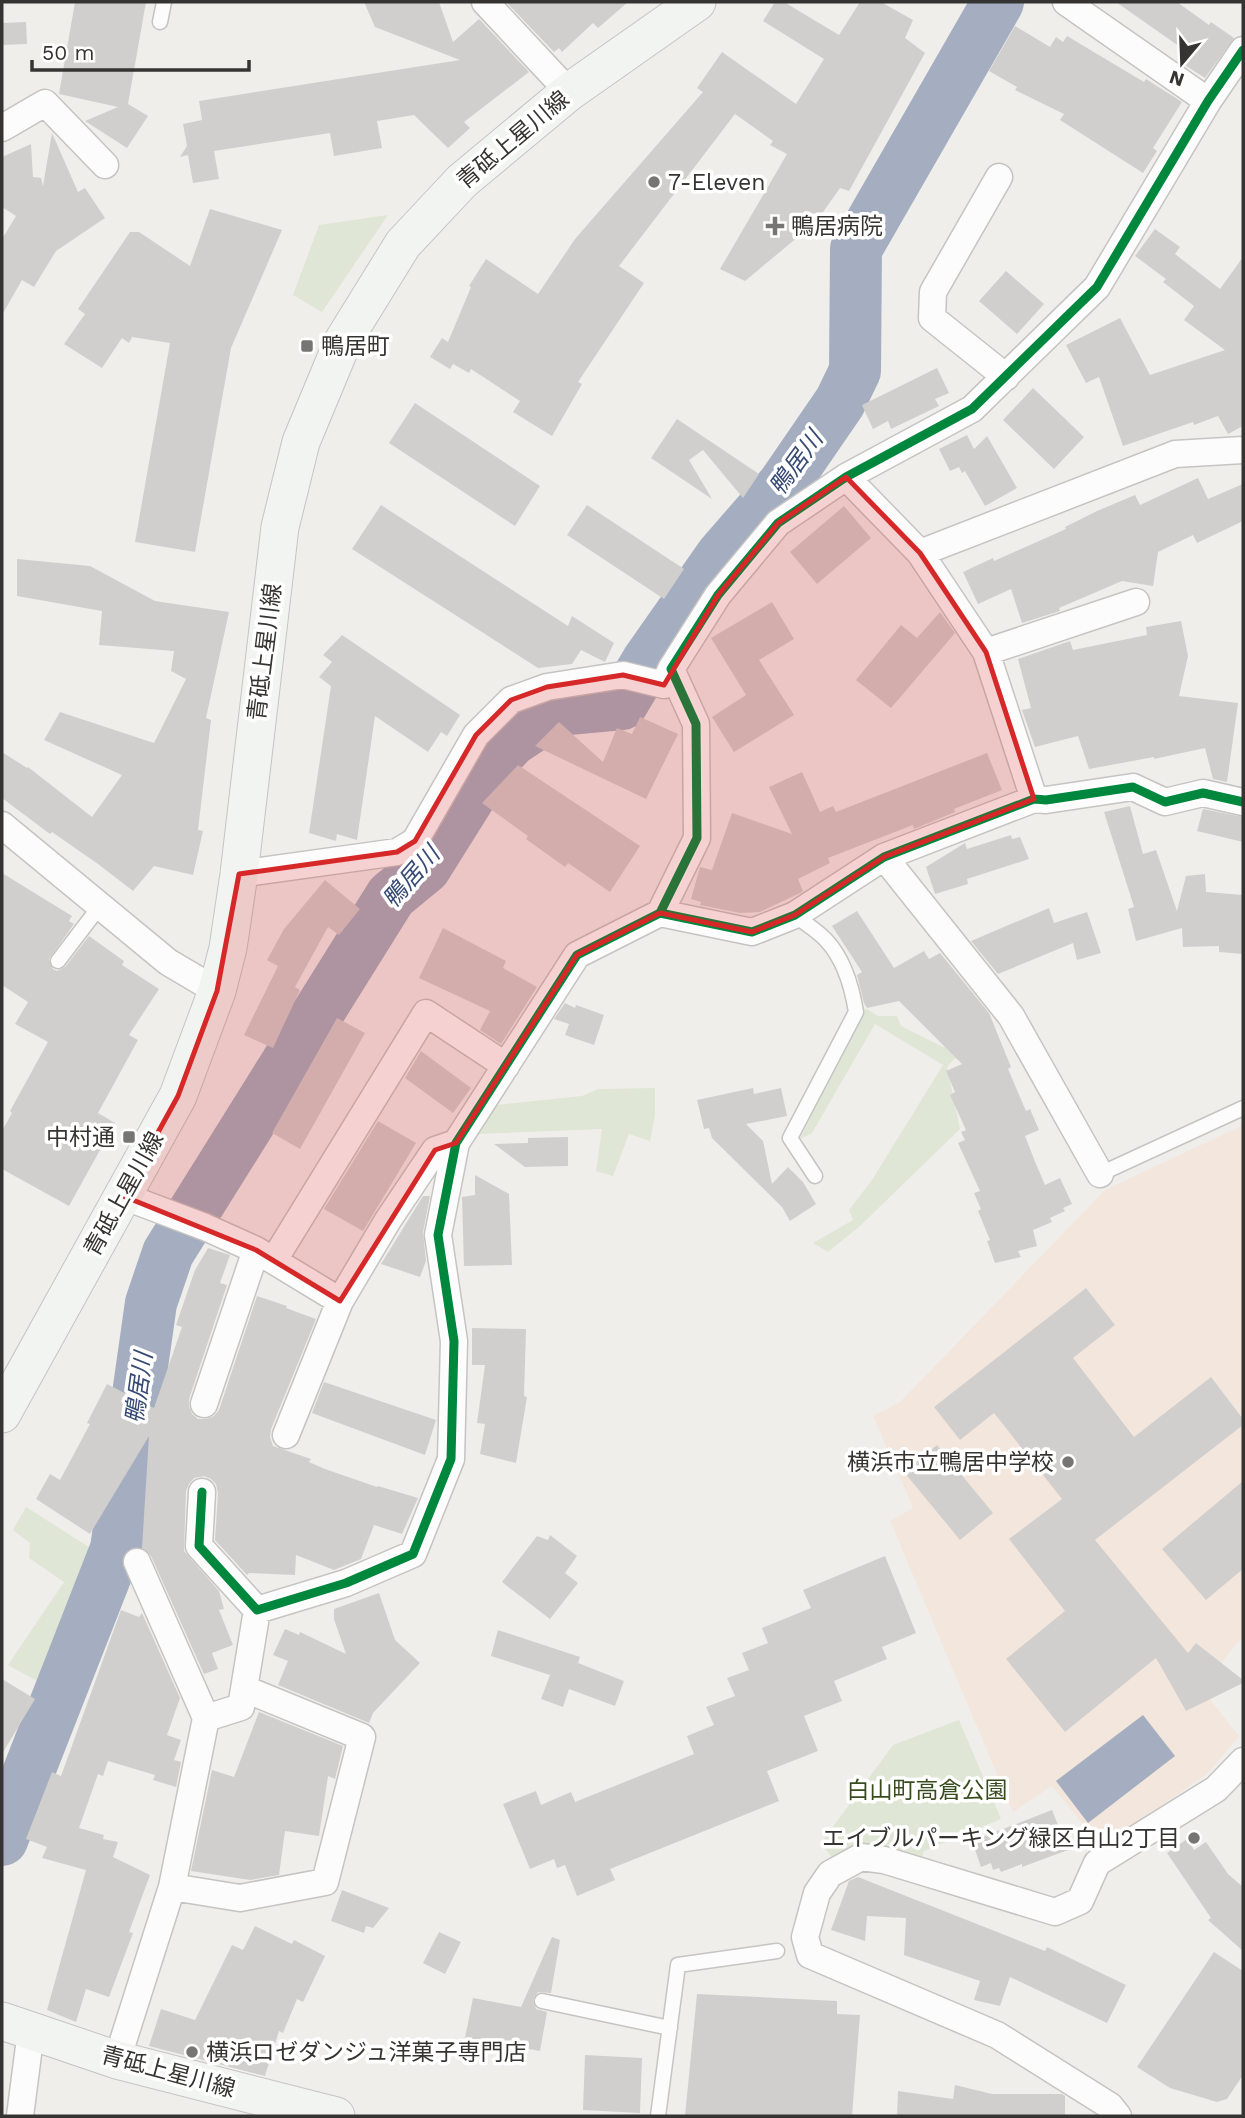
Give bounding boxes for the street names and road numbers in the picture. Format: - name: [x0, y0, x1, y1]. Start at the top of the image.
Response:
- street label: 青砥上星川線: [451, 85, 575, 195]
- street label: 青砥上星川線: [243, 582, 287, 722]
- street label: 青砥上星川線: [79, 1127, 169, 1261]
- street label: 青砥上星川線: [98, 2041, 238, 2103]

